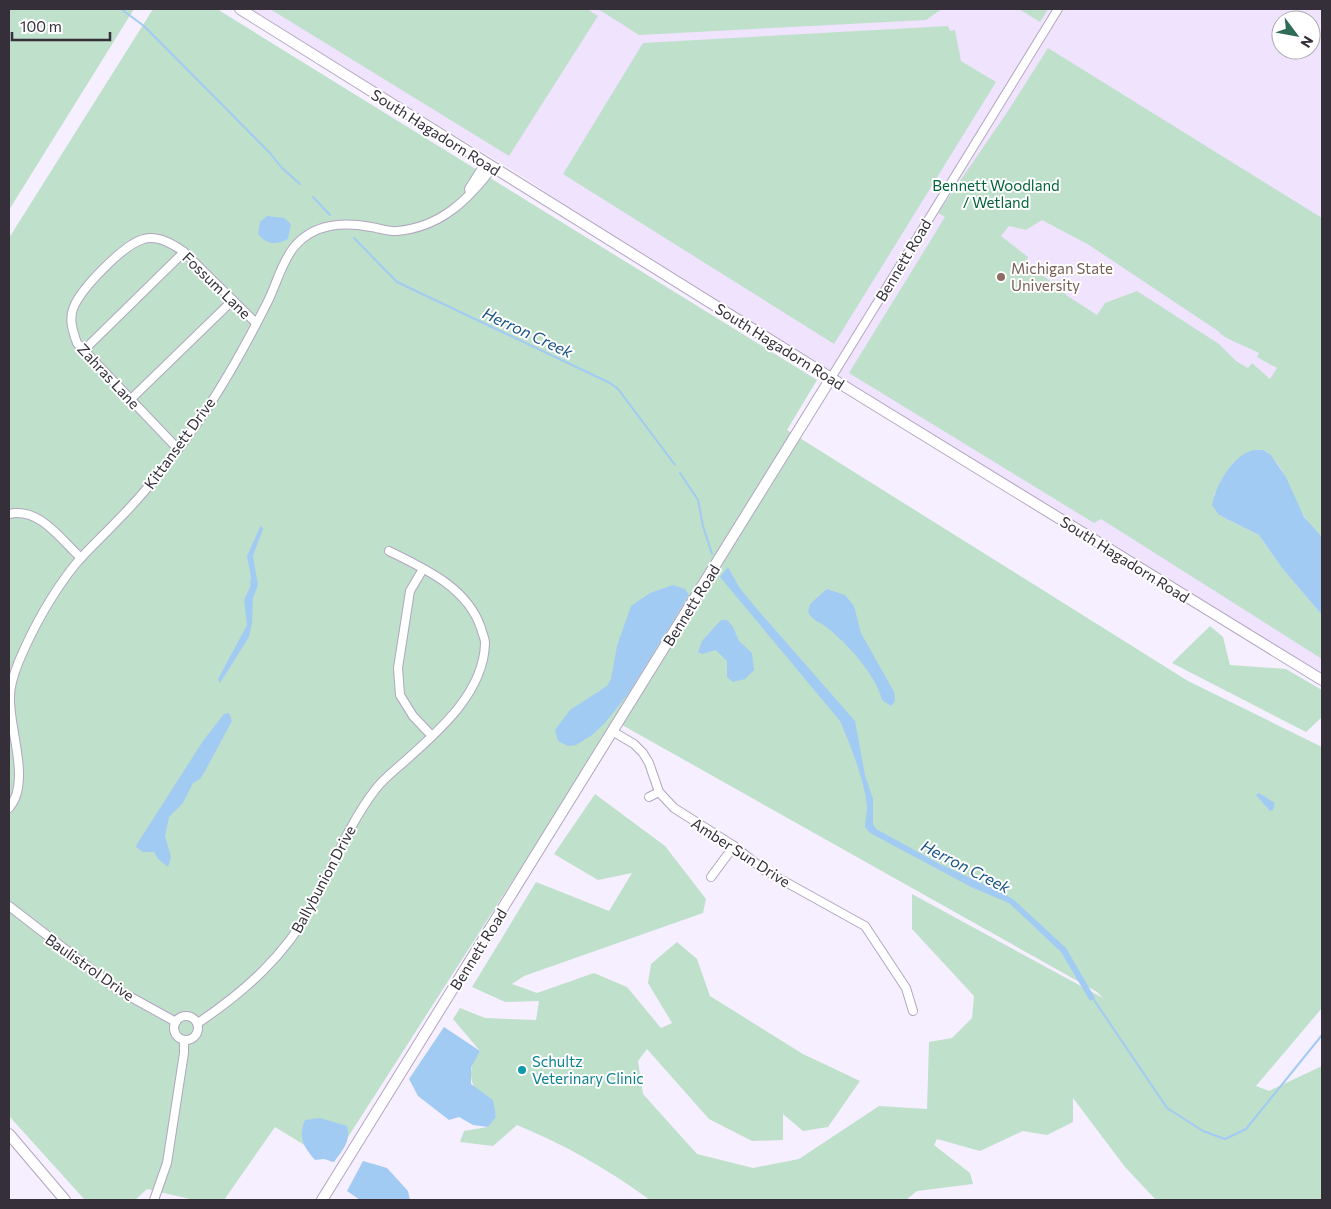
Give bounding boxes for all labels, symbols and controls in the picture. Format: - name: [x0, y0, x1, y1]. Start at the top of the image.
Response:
- scale bar: [12, 10, 110, 42]
- north arrow: [1271, 10, 1321, 60]
- text: 100 m: [20, 17, 62, 35]
- text: N: [1297, 33, 1317, 51]
- street label: South Hagadorn Road: [368, 85, 504, 179]
- park label: Bennett Woodland / Wetland: [932, 176, 1060, 211]
- street label: Bennett Road: [871, 216, 935, 304]
- street label: Fossum Lane: [179, 248, 255, 322]
- place label: Michigan State University: [1011, 259, 1113, 294]
- marker: Michigan State University: [995, 271, 1007, 283]
- street label: South Hagadorn Road: [712, 299, 848, 393]
- water label: Herron Creek: [480, 303, 576, 361]
- street label: Zahras Lane: [74, 340, 144, 412]
- street label: Kittansett Drive: [140, 394, 218, 492]
- street label: South Hagadorn Road: [1057, 512, 1193, 606]
- street label: Bennett Road: [659, 561, 723, 649]
- street label: Amber Sun Drive: [688, 813, 794, 891]
- street label: Ballybunion Drive: [287, 822, 359, 936]
- water label: Herron Creek: [918, 835, 1014, 897]
- street label: Bennett Road: [446, 905, 510, 993]
- street label: Baulistrol Drive: [42, 930, 138, 1004]
- place label: Schultz Veterinary Clinic: [532, 1052, 644, 1087]
- marker: Schultz Veterinary Clinic: [516, 1064, 528, 1076]

